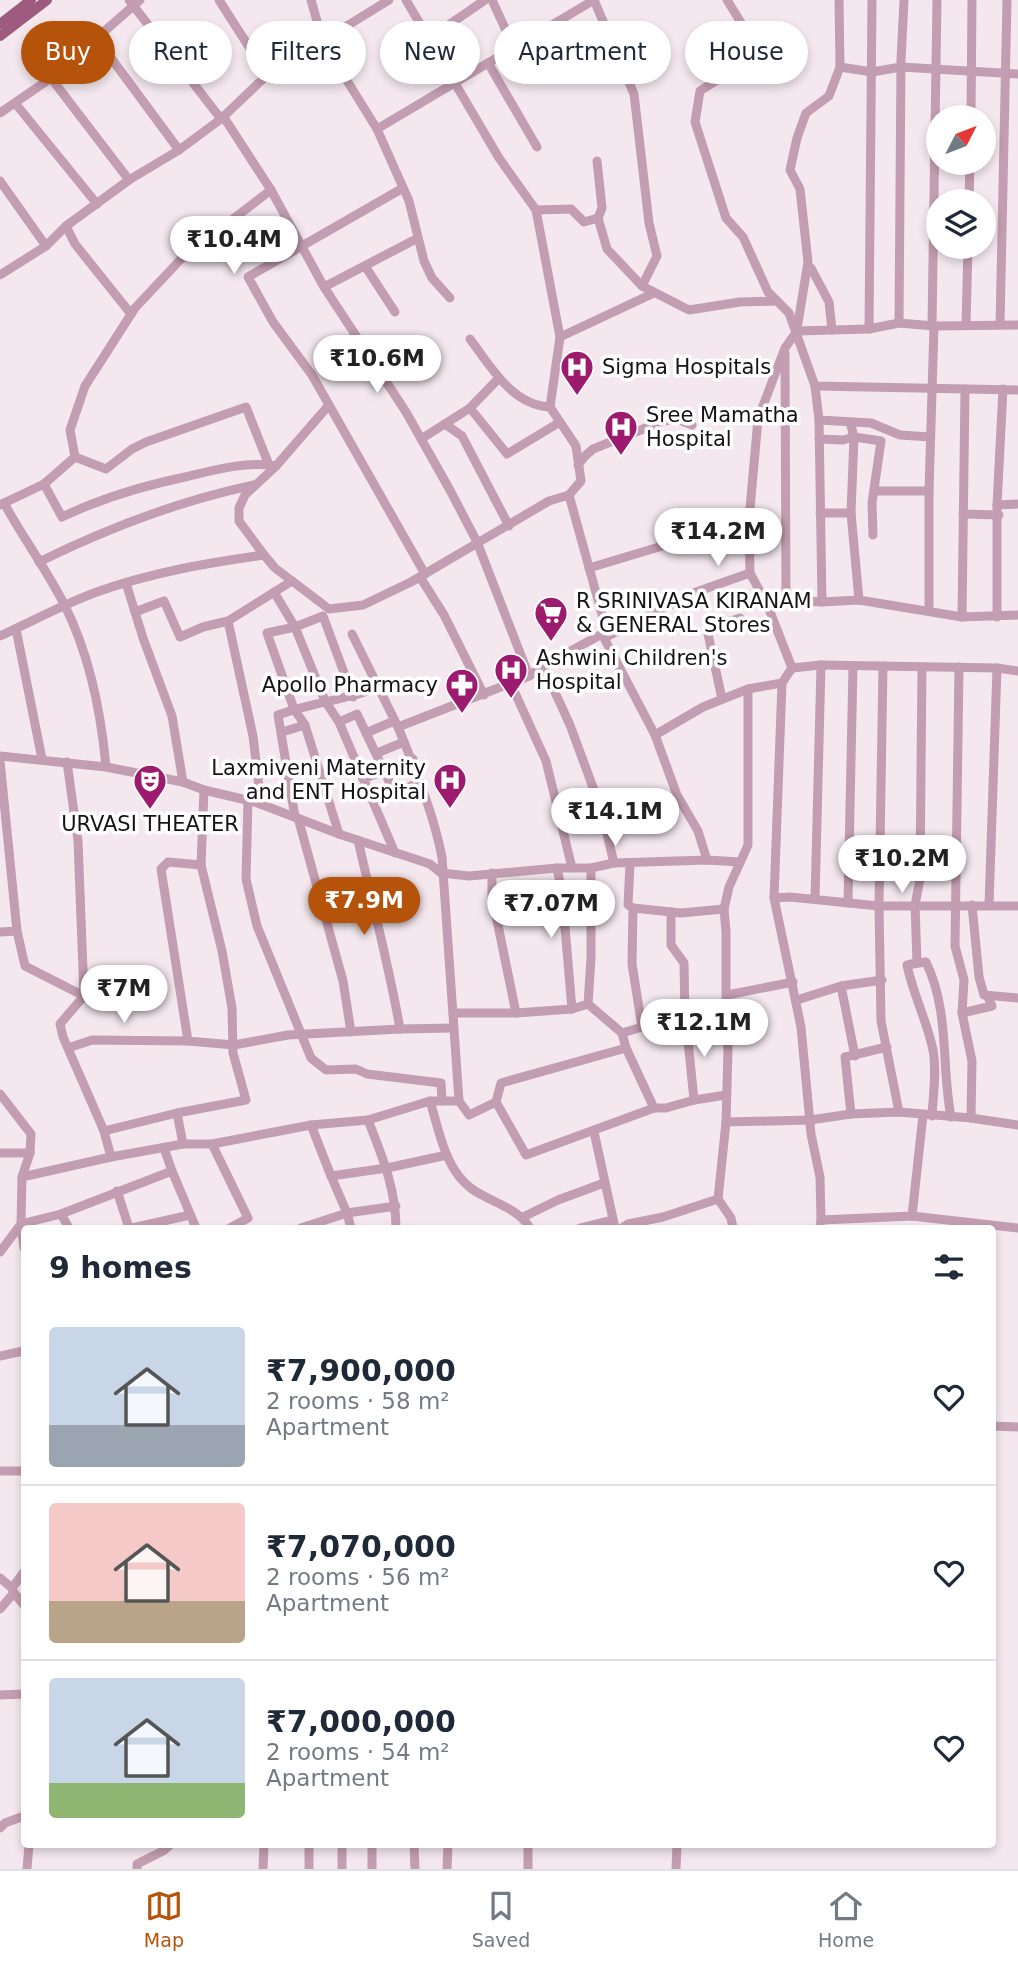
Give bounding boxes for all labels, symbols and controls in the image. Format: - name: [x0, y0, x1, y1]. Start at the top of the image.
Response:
- chip: Buy: [21, 21, 115, 84]
- chip: Rent: [129, 21, 232, 84]
- chip: Filters: [246, 21, 366, 84]
- chip: New: [380, 21, 480, 84]
- chip: Apartment: [494, 21, 671, 84]
- chip: House: [685, 21, 808, 84]
- north arrow: [926, 105, 996, 175]
- map controls: [926, 105, 996, 259]
- button: layers: [926, 189, 996, 259]
- pin: ₹10.4M: [177, 216, 291, 276]
- text: ₹10.4M: [186, 226, 282, 252]
- pin: ₹10.6M: [320, 336, 434, 395]
- text: ₹10.6M: [329, 345, 425, 371]
- hospital icon: Sigma Hospitals: [558, 348, 596, 397]
- place label: Sigma Hospitals: [602, 355, 771, 379]
- place label: Sree Mamatha Hospital: [646, 403, 799, 451]
- hospital icon: Sree Mamatha Hospital: [602, 408, 640, 457]
- pin: ₹14.2M: [661, 508, 775, 568]
- text: ₹14.2M: [670, 518, 766, 544]
- place label: R SRINIVASA KIRANAM & GENERAL Stores: [576, 589, 812, 637]
- supermarket icon: R SRINIVASA KIRANAM & GENERAL Stores: [532, 594, 570, 643]
- place label: Ashwini Children's Hospital: [536, 646, 728, 694]
- hospital icon: Ashwini Children's Hospital: [492, 651, 530, 700]
- pharmacy icon: Apollo Pharmacy: [443, 666, 481, 715]
- place label: Apollo Pharmacy: [262, 673, 438, 697]
- place label: Laxmiveni Maternity and ENT Hospital: [211, 756, 426, 804]
- hospital icon: Laxmiveni Maternity and ENT Hospital: [431, 761, 469, 810]
- theatre icon: URVASI THEATER: [131, 762, 169, 811]
- pin: ₹14.1M: [558, 788, 672, 848]
- text: ₹14.1M: [567, 798, 663, 824]
- place label: URVASI THEATER: [61, 812, 239, 836]
- pin: ₹10.2M: [845, 836, 959, 895]
- text: ₹10.2M: [854, 845, 950, 871]
- pin: ₹7.9M: [315, 878, 413, 937]
- pin: ₹7.07M: [494, 880, 608, 940]
- text: ₹7.9M: [324, 887, 404, 913]
- text: ₹7.07M: [503, 890, 599, 916]
- pin: ₹7M: [90, 965, 158, 1025]
- text: ₹7M: [97, 975, 151, 1001]
- pin: ₹12.1M: [647, 1000, 761, 1059]
- text: ₹12.1M: [656, 1009, 752, 1035]
- icon: filters: [930, 1248, 968, 1286]
- text: 9 homes: [49, 1250, 192, 1285]
- text: ₹7,900,000: [266, 1353, 456, 1388]
- icon: home: [105, 1355, 189, 1439]
- icon: heart: [930, 1378, 968, 1416]
- text: 2 rooms · 58 m²: [266, 1388, 450, 1414]
- text: Apartment: [266, 1414, 389, 1440]
- text: ₹7,070,000: [266, 1529, 456, 1564]
- icon: home: [105, 1531, 189, 1615]
- icon: heart: [930, 1554, 968, 1592]
- text: 2 rooms · 56 m²: [266, 1564, 450, 1590]
- text: Apartment: [266, 1590, 389, 1616]
- text: ₹7,000,000: [266, 1704, 456, 1739]
- icon: home: [105, 1706, 189, 1790]
- icon: heart: [930, 1729, 968, 1767]
- text: 2 rooms · 54 m²: [266, 1739, 450, 1765]
- text: Apartment: [266, 1765, 389, 1791]
- tab: Map: [144, 1887, 184, 1951]
- tab: Saved: [472, 1887, 530, 1951]
- tab: Home: [818, 1887, 874, 1951]

